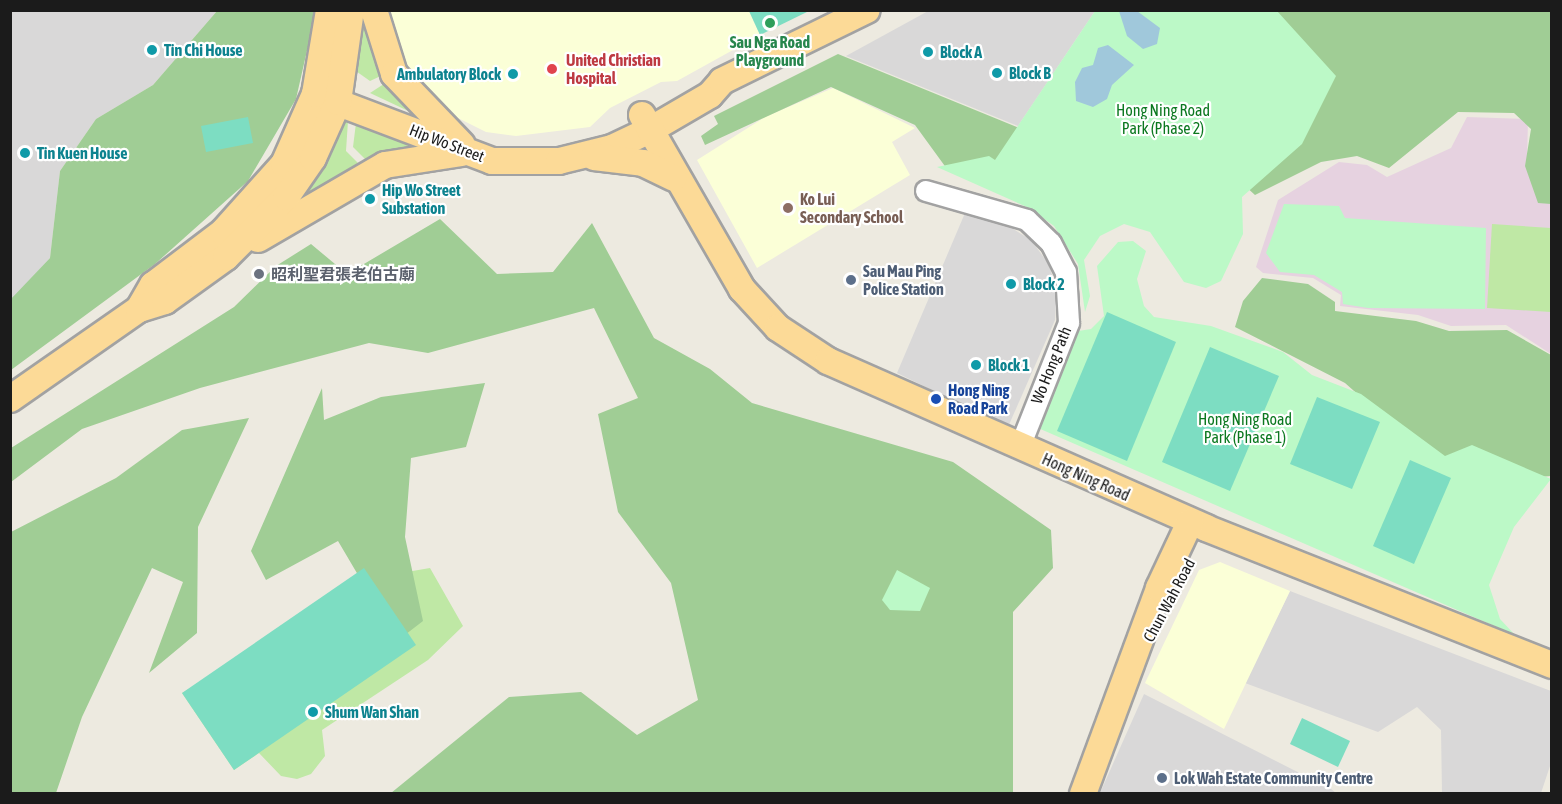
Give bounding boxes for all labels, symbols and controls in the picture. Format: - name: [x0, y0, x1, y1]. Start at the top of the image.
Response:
- marker: Sau Nga Road Playground: [763, 16, 777, 30]
- place label: Sau Nga Road Playground: [730, 32, 810, 70]
- place label: Tin Chi House: [164, 40, 243, 60]
- place label: Block A: [940, 42, 982, 62]
- marker: Tin Chi House: [145, 43, 159, 57]
- marker: Block A: [921, 45, 935, 59]
- place label: United Christian Hospital: [566, 50, 661, 88]
- marker: United Christian Hospital: [543, 60, 561, 78]
- place label: Block B: [1009, 63, 1051, 83]
- place label: Ambulatory Block: [397, 64, 501, 84]
- marker: Block B: [990, 66, 1004, 80]
- marker: Ambulatory Block: [506, 67, 520, 81]
- park label: Hong Ning Road Park (Phase 2): [1116, 100, 1210, 138]
- street label: Hip Wo Street: [407, 120, 487, 166]
- place label: Tin Kuen House: [37, 143, 127, 163]
- marker: Tin Kuen House: [18, 146, 32, 160]
- place label: Hip Wo Street Substation: [382, 180, 461, 218]
- place label: Ko Lui Secondary School: [800, 189, 903, 227]
- marker: Hip Wo Street Substation: [363, 192, 377, 206]
- marker: Ko Lui Secondary School: [781, 201, 795, 215]
- place label: Sau Mau Ping Police Station: [863, 261, 944, 299]
- place label: 昭利聖君張老伯古廟: [271, 264, 415, 284]
- marker: 昭利聖君張老伯古廟: [252, 267, 266, 281]
- marker: Sau Mau Ping Police Station: [844, 273, 858, 287]
- place label: Block 2: [1023, 274, 1065, 294]
- marker: Block 2: [1004, 277, 1018, 291]
- street label: Wo Hong Path: [1027, 323, 1075, 407]
- place label: Block 1: [988, 355, 1030, 375]
- marker: Block 1: [969, 358, 983, 372]
- place label: Hong Ning Road Park: [948, 380, 1009, 418]
- marker: Hong Ning Road Park: [929, 392, 943, 406]
- park label: Hong Ning Road Park (Phase 1): [1198, 409, 1292, 447]
- street label: Hong Ning Road: [1039, 449, 1133, 505]
- street label: Chun Wah Road: [1139, 555, 1199, 645]
- place label: Shum Wan Shan: [325, 702, 419, 722]
- marker: Shum Wan Shan: [306, 705, 320, 719]
- place label: Lok Wah Estate Community Centre: [1174, 768, 1373, 788]
- marker: Lok Wah Estate Community Centre: [1155, 771, 1169, 785]

